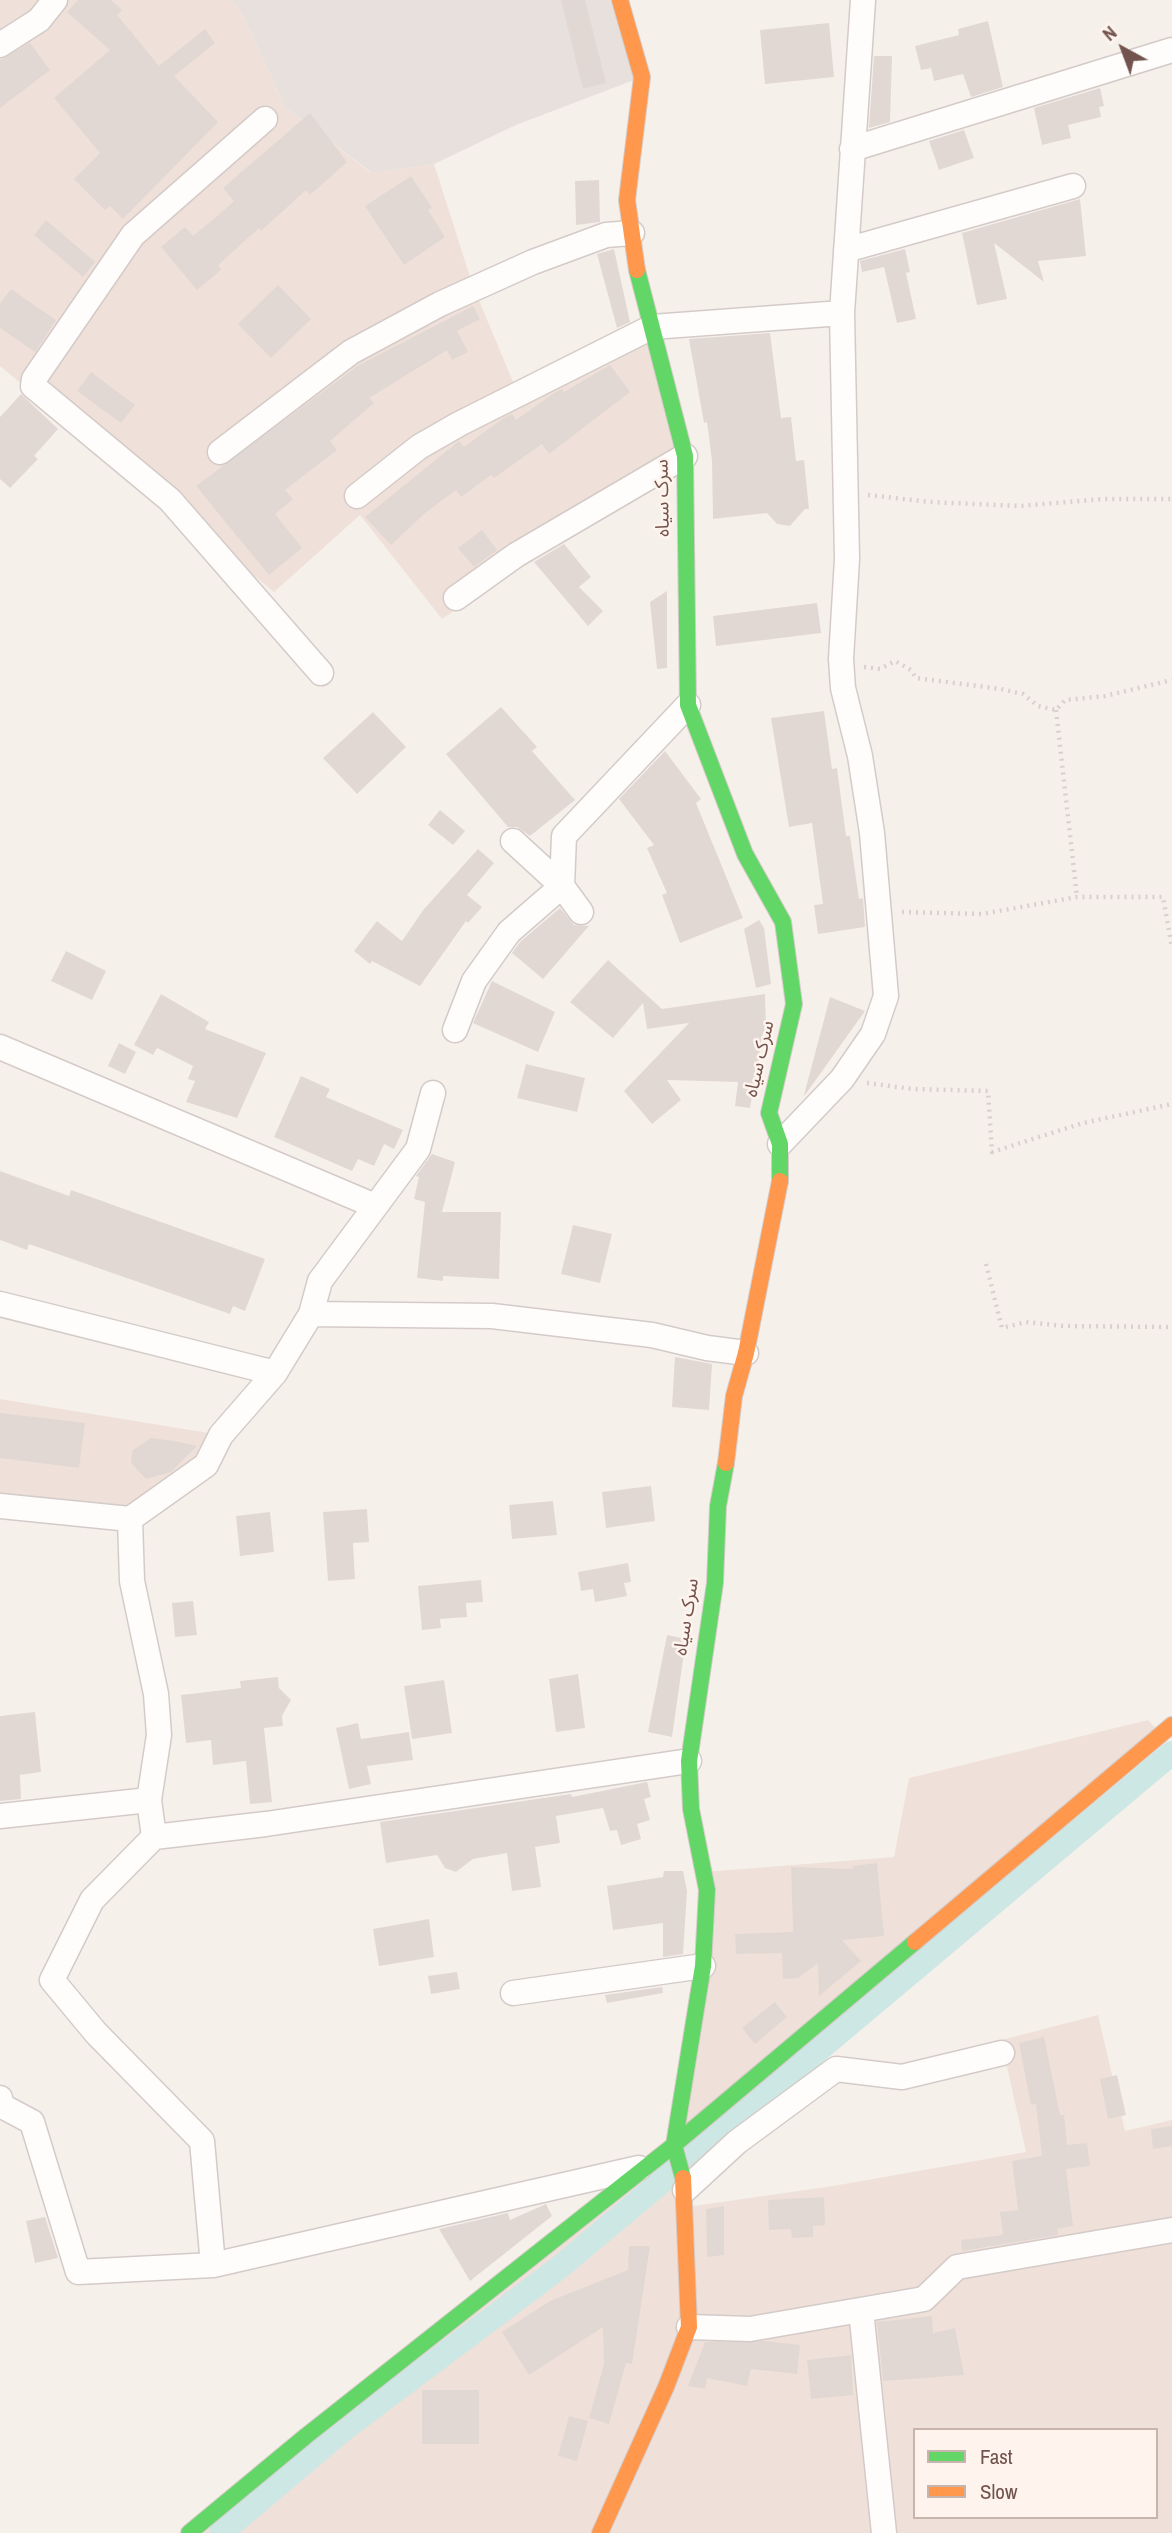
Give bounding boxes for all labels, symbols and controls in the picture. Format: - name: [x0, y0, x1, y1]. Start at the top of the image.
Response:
- north arrow: [1088, 14, 1158, 84]
- text: N: [1096, 20, 1122, 47]
- street label: سرک سیاه: [651, 459, 675, 537]
- street label: سرک سیاه: [740, 1019, 780, 1099]
- street label: سرک سیاه: [670, 1577, 704, 1657]
- legend: [913, 2428, 1158, 2519]
- text: Fast: [980, 2442, 1013, 2471]
- text: Slow: [980, 2477, 1017, 2506]

